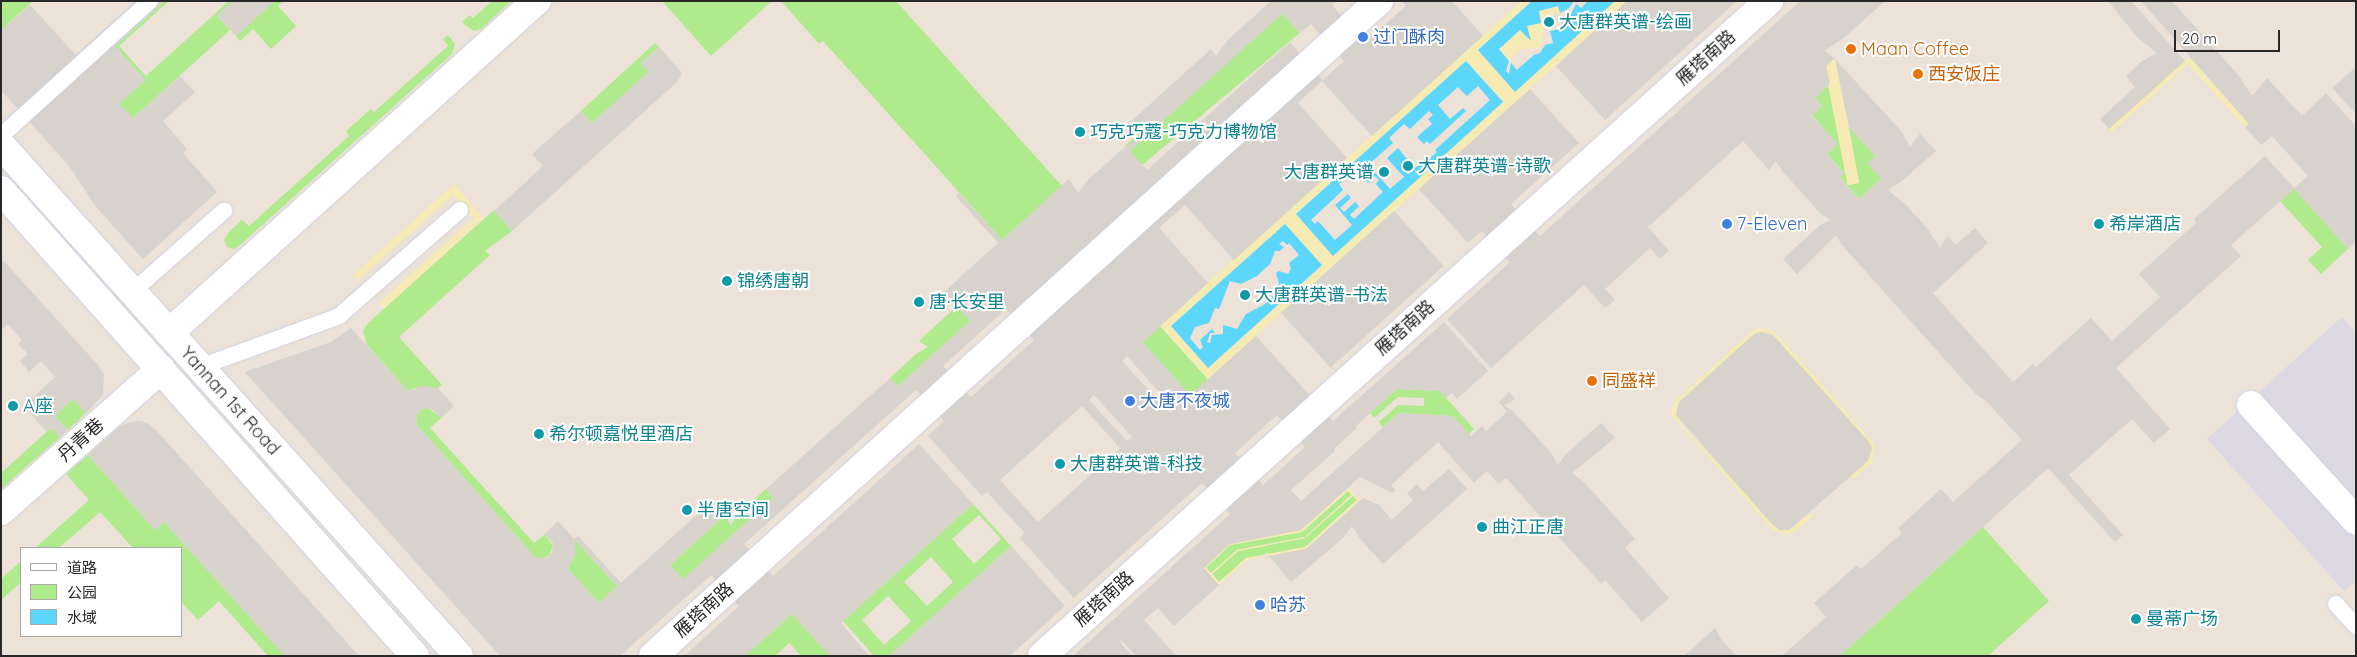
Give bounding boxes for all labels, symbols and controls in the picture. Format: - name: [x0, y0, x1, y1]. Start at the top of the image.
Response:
- place label: 大唐群英谱-绘画: [1559, 11, 1692, 33]
- marker: 大唐群英谱-绘画: [1543, 16, 1555, 28]
- scale bar: [2177, 20, 2283, 52]
- place label: 过门酥肉: [1373, 26, 1445, 48]
- street label: 雁塔南路: [1672, 26, 1740, 90]
- text: 20 m: [2182, 29, 2217, 48]
- marker: 过门酥肉: [1357, 31, 1369, 43]
- place label: Maan Coffee: [1861, 38, 1969, 60]
- marker: Maan Coffee: [1845, 43, 1857, 55]
- place label: 西安饭庄: [1928, 63, 2000, 85]
- marker: 西安饭庄: [1912, 68, 1924, 80]
- place label: 巧克巧蔻-巧克力博物馆: [1090, 121, 1277, 143]
- marker: 巧克巧蔻-巧克力博物馆: [1074, 126, 1086, 138]
- place label: 大唐群英谱-诗歌: [1418, 155, 1551, 177]
- marker: 大唐群英谱-诗歌: [1402, 160, 1414, 172]
- place label: 大唐群英谱: [1284, 161, 1374, 183]
- marker: 大唐群英谱: [1378, 166, 1390, 178]
- place label: 7-Eleven: [1737, 213, 1808, 235]
- place label: 希岸酒店: [2109, 213, 2181, 235]
- marker: 7-Eleven: [1721, 218, 1733, 230]
- marker: 希岸酒店: [2093, 218, 2105, 230]
- place label: 锦绣唐朝: [737, 270, 809, 292]
- marker: 锦绣唐朝: [721, 275, 733, 287]
- place label: 大唐群英谱-书法: [1255, 284, 1388, 306]
- marker: 大唐群英谱-书法: [1239, 289, 1251, 301]
- place label: 唐·长安里: [929, 291, 1005, 313]
- marker: 唐·长安里: [913, 296, 925, 308]
- street label: 雁塔南路: [1371, 296, 1439, 360]
- street label: Yannan 1st Road: [176, 342, 284, 460]
- place label: 同盛祥: [1602, 370, 1656, 392]
- marker: 同盛祥: [1586, 375, 1598, 387]
- place label: 大唐不夜城: [1140, 390, 1230, 412]
- place label: A座: [23, 395, 53, 417]
- marker: 大唐不夜城: [1124, 395, 1136, 407]
- marker: A座: [7, 400, 19, 412]
- street label: 丹青巷: [54, 414, 108, 466]
- place label: 希尔顿嘉悦里酒店: [549, 423, 693, 445]
- marker: 希尔顿嘉悦里酒店: [533, 428, 545, 440]
- place label: 大唐群英谱-科技: [1070, 453, 1203, 475]
- marker: 大唐群英谱-科技: [1054, 458, 1066, 470]
- place label: 半唐空间: [697, 499, 769, 521]
- marker: 半唐空间: [681, 504, 693, 516]
- place label: 曲江正唐: [1492, 516, 1564, 538]
- marker: 曲江正唐: [1476, 521, 1488, 533]
- legend: [20, 547, 182, 637]
- text: 道路: [67, 558, 97, 577]
- street label: 雁塔南路: [1070, 567, 1138, 631]
- street label: 雁塔南路: [670, 578, 738, 642]
- text: 公园: [67, 583, 97, 602]
- place label: 哈苏: [1270, 594, 1306, 616]
- marker: 哈苏: [1254, 599, 1266, 611]
- text: 水域: [67, 608, 97, 627]
- place label: 曼蒂广场: [2146, 608, 2218, 630]
- marker: 曼蒂广场: [2130, 613, 2142, 625]

